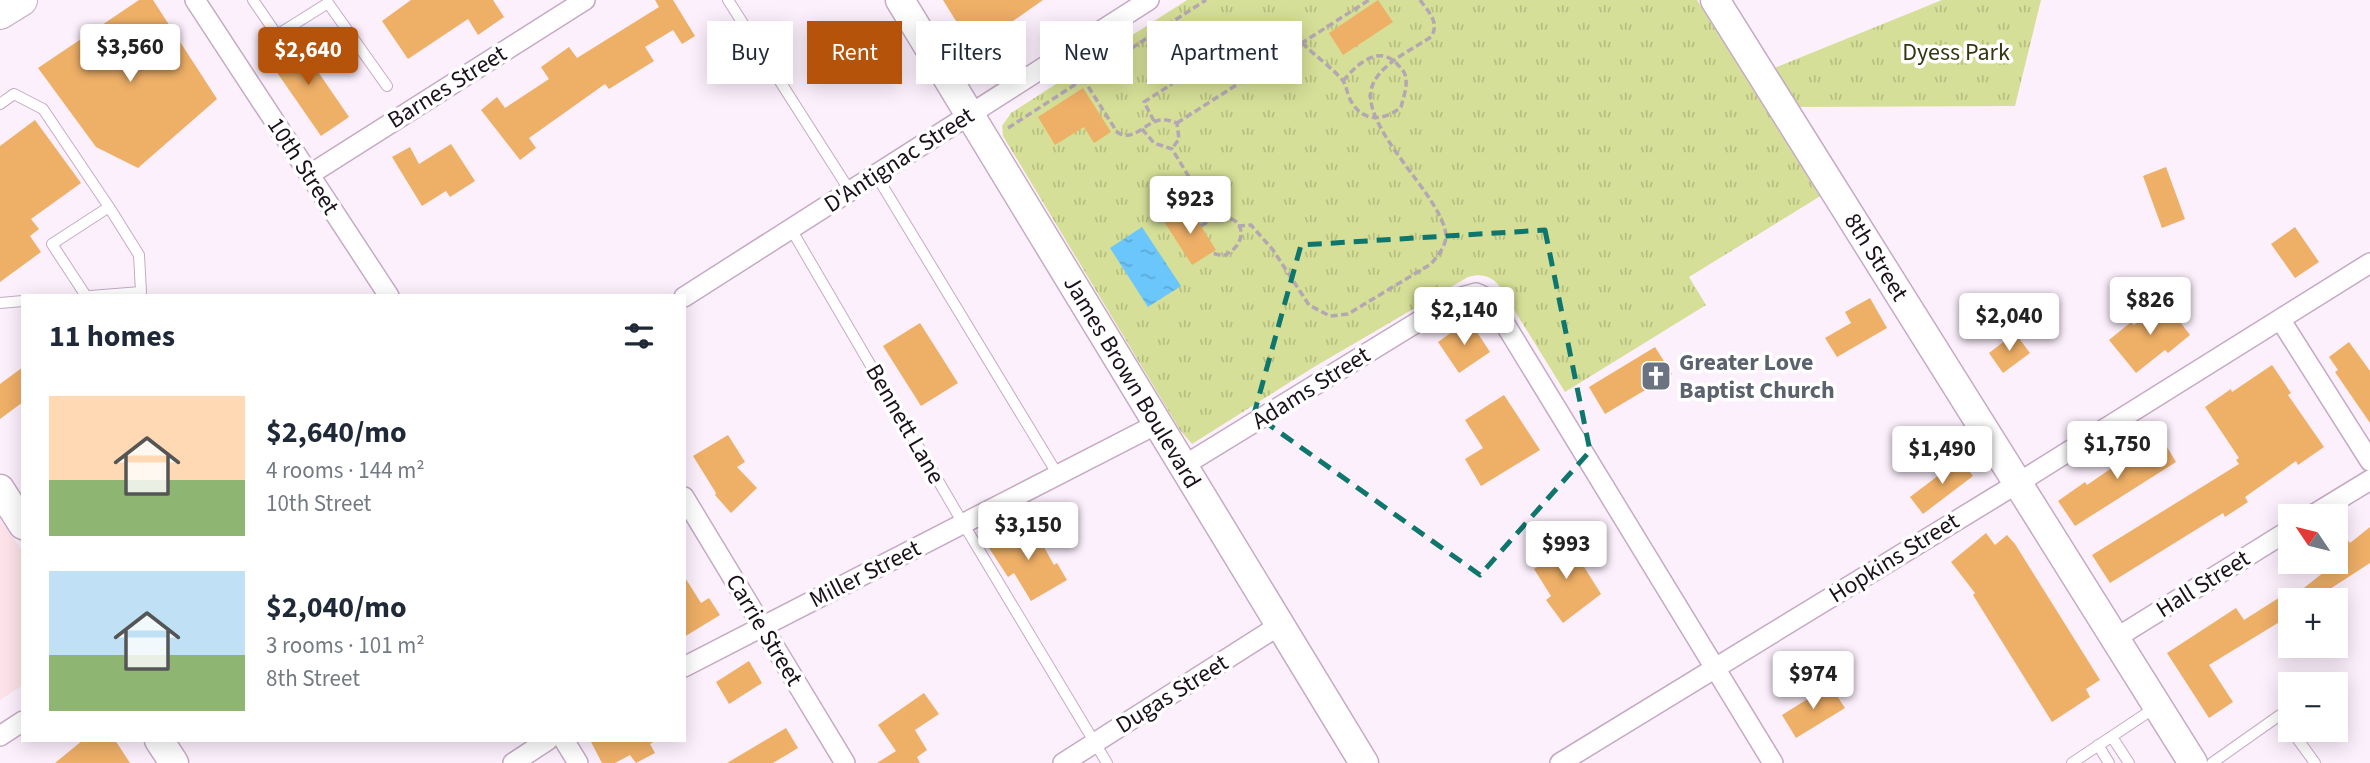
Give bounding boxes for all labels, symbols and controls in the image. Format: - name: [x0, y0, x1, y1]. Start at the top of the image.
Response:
- chip: Buy: [707, 21, 793, 84]
- chip: Rent: [807, 21, 902, 84]
- chip: Filters: [916, 21, 1026, 84]
- chip: New: [1040, 21, 1133, 84]
- chip: Apartment: [1147, 21, 1302, 84]
- pin: $3,560: [73, 24, 187, 84]
- pin: $2,640: [251, 28, 365, 87]
- text: $3,560: [96, 30, 164, 63]
- text: $2,640: [274, 33, 342, 66]
- park label: Dyess Park: [1902, 35, 2010, 70]
- street label: Barnes Street: [381, 37, 513, 137]
- street label: D'Antignac Street: [817, 98, 981, 222]
- street label: 10th Street: [258, 110, 348, 222]
- pin: $923: [1149, 176, 1231, 236]
- text: $923: [1166, 182, 1214, 215]
- street label: 8th Street: [1835, 206, 1917, 308]
- street label: James Brown Boulevard: [1054, 269, 1210, 495]
- pin: $826: [2109, 278, 2191, 337]
- text: $826: [2126, 283, 2174, 316]
- pin: $2,140: [1407, 288, 1521, 347]
- text: $2,140: [1430, 293, 1498, 326]
- pin: $2,040: [1952, 294, 2066, 353]
- text: $2,040: [1975, 299, 2043, 332]
- text: 11 homes: [49, 315, 175, 358]
- icon: filters: [620, 317, 658, 355]
- street label: Adams Street: [1245, 338, 1377, 438]
- place label: Greater Love Baptist Church: [1679, 345, 1835, 408]
- street label: Bennett Lane: [857, 358, 953, 490]
- church icon: Greater Love Baptist Church: [1639, 359, 1673, 393]
- text: $2,640/mo: [266, 411, 407, 454]
- pin: $1,750: [2060, 421, 2174, 481]
- icon: home: [105, 424, 189, 508]
- pin: $1,490: [1885, 426, 1999, 486]
- text: $1,750: [2083, 427, 2151, 460]
- text: $1,490: [1908, 432, 1976, 465]
- text: 4 rooms · 144 m²: [266, 454, 425, 487]
- text: 10th Street: [266, 487, 371, 520]
- pin: $3,150: [971, 503, 1085, 562]
- street label: Hopkins Street: [1822, 504, 1966, 612]
- north arrow: [2278, 504, 2348, 574]
- map controls: [2278, 504, 2348, 742]
- text: $3,150: [994, 508, 1062, 541]
- pin: $993: [1525, 522, 1607, 581]
- text: $993: [1542, 527, 1590, 560]
- street label: Miller Street: [803, 531, 927, 617]
- street label: Hall Street: [2149, 541, 2257, 627]
- street label: Carrie Street: [717, 567, 811, 693]
- text: $2,040/mo: [266, 586, 407, 629]
- button: +: [2278, 588, 2348, 658]
- icon: home: [105, 599, 189, 683]
- text: 3 rooms · 101 m²: [266, 629, 425, 662]
- street label: Dugas Street: [1109, 646, 1235, 742]
- pin: $974: [1772, 652, 1854, 711]
- text: $974: [1789, 657, 1837, 690]
- text: 8th Street: [266, 662, 360, 695]
- button: −: [2278, 672, 2348, 742]

